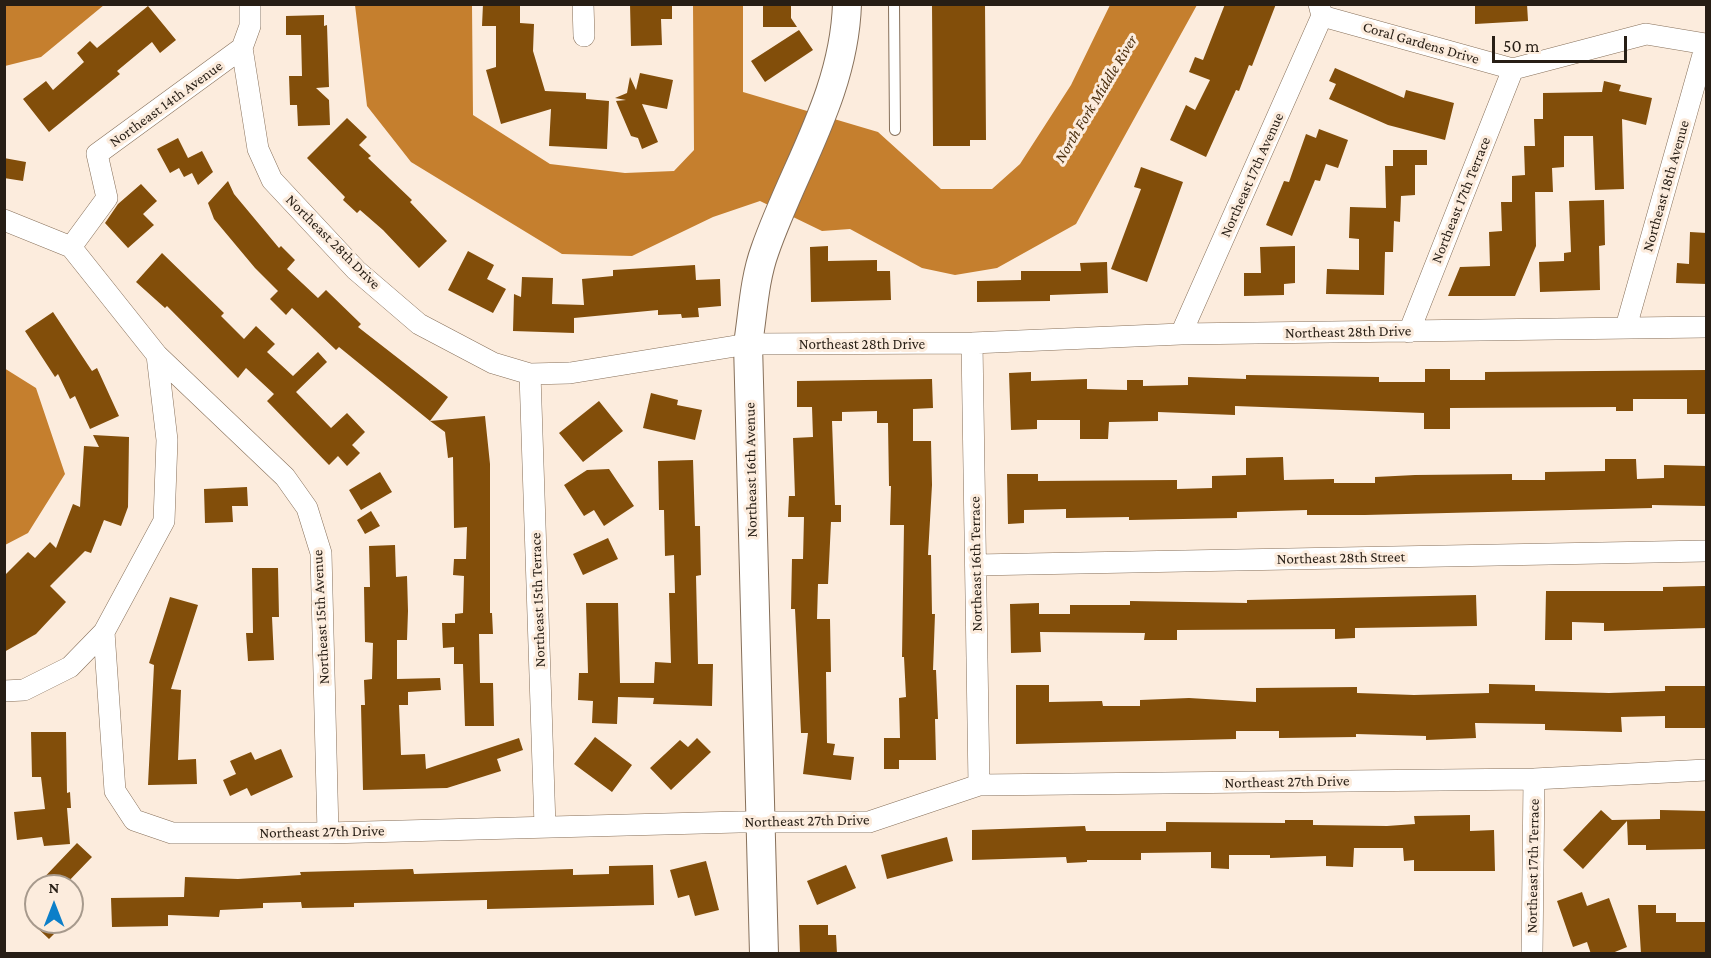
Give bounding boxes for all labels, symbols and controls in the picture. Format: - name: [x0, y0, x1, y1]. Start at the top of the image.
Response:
- street label: Coral Gardens Drive: [1361, 18, 1481, 68]
- scale bar: [1495, 24, 1630, 62]
- water label: North Fork Middle River: [1050, 32, 1142, 166]
- text: 50 m: [1503, 36, 1540, 56]
- street label: Northeast 14th Avenue: [106, 57, 226, 151]
- street label: Northeast 17th Avenue: [1216, 110, 1288, 240]
- street label: Northeast 18th Avenue: [1639, 118, 1693, 254]
- street label: Northeast 17th Terrace: [1427, 134, 1495, 266]
- street label: Northeast 28th Drive: [282, 191, 384, 293]
- street label: Northeast 28th Drive: [1285, 322, 1411, 342]
- street label: Northeast 28th Drive: [799, 335, 925, 353]
- street label: Northeast 16th Avenue: [741, 402, 761, 538]
- street label: Northeast 16th Terrace: [966, 496, 986, 632]
- street label: Northeast 15th Terrace: [527, 532, 549, 668]
- street label: Northeast 28th Street: [1276, 548, 1406, 568]
- street label: Northeast 15th Avenue: [308, 549, 334, 685]
- street label: Northeast 27th Drive: [1224, 772, 1350, 792]
- street label: Northeast 17th Terrace: [1523, 799, 1543, 933]
- street label: Northeast 27th Drive: [744, 811, 870, 831]
- street label: Northeast 27th Drive: [259, 822, 385, 842]
- north arrow: [24, 874, 84, 934]
- text: N: [49, 879, 59, 896]

